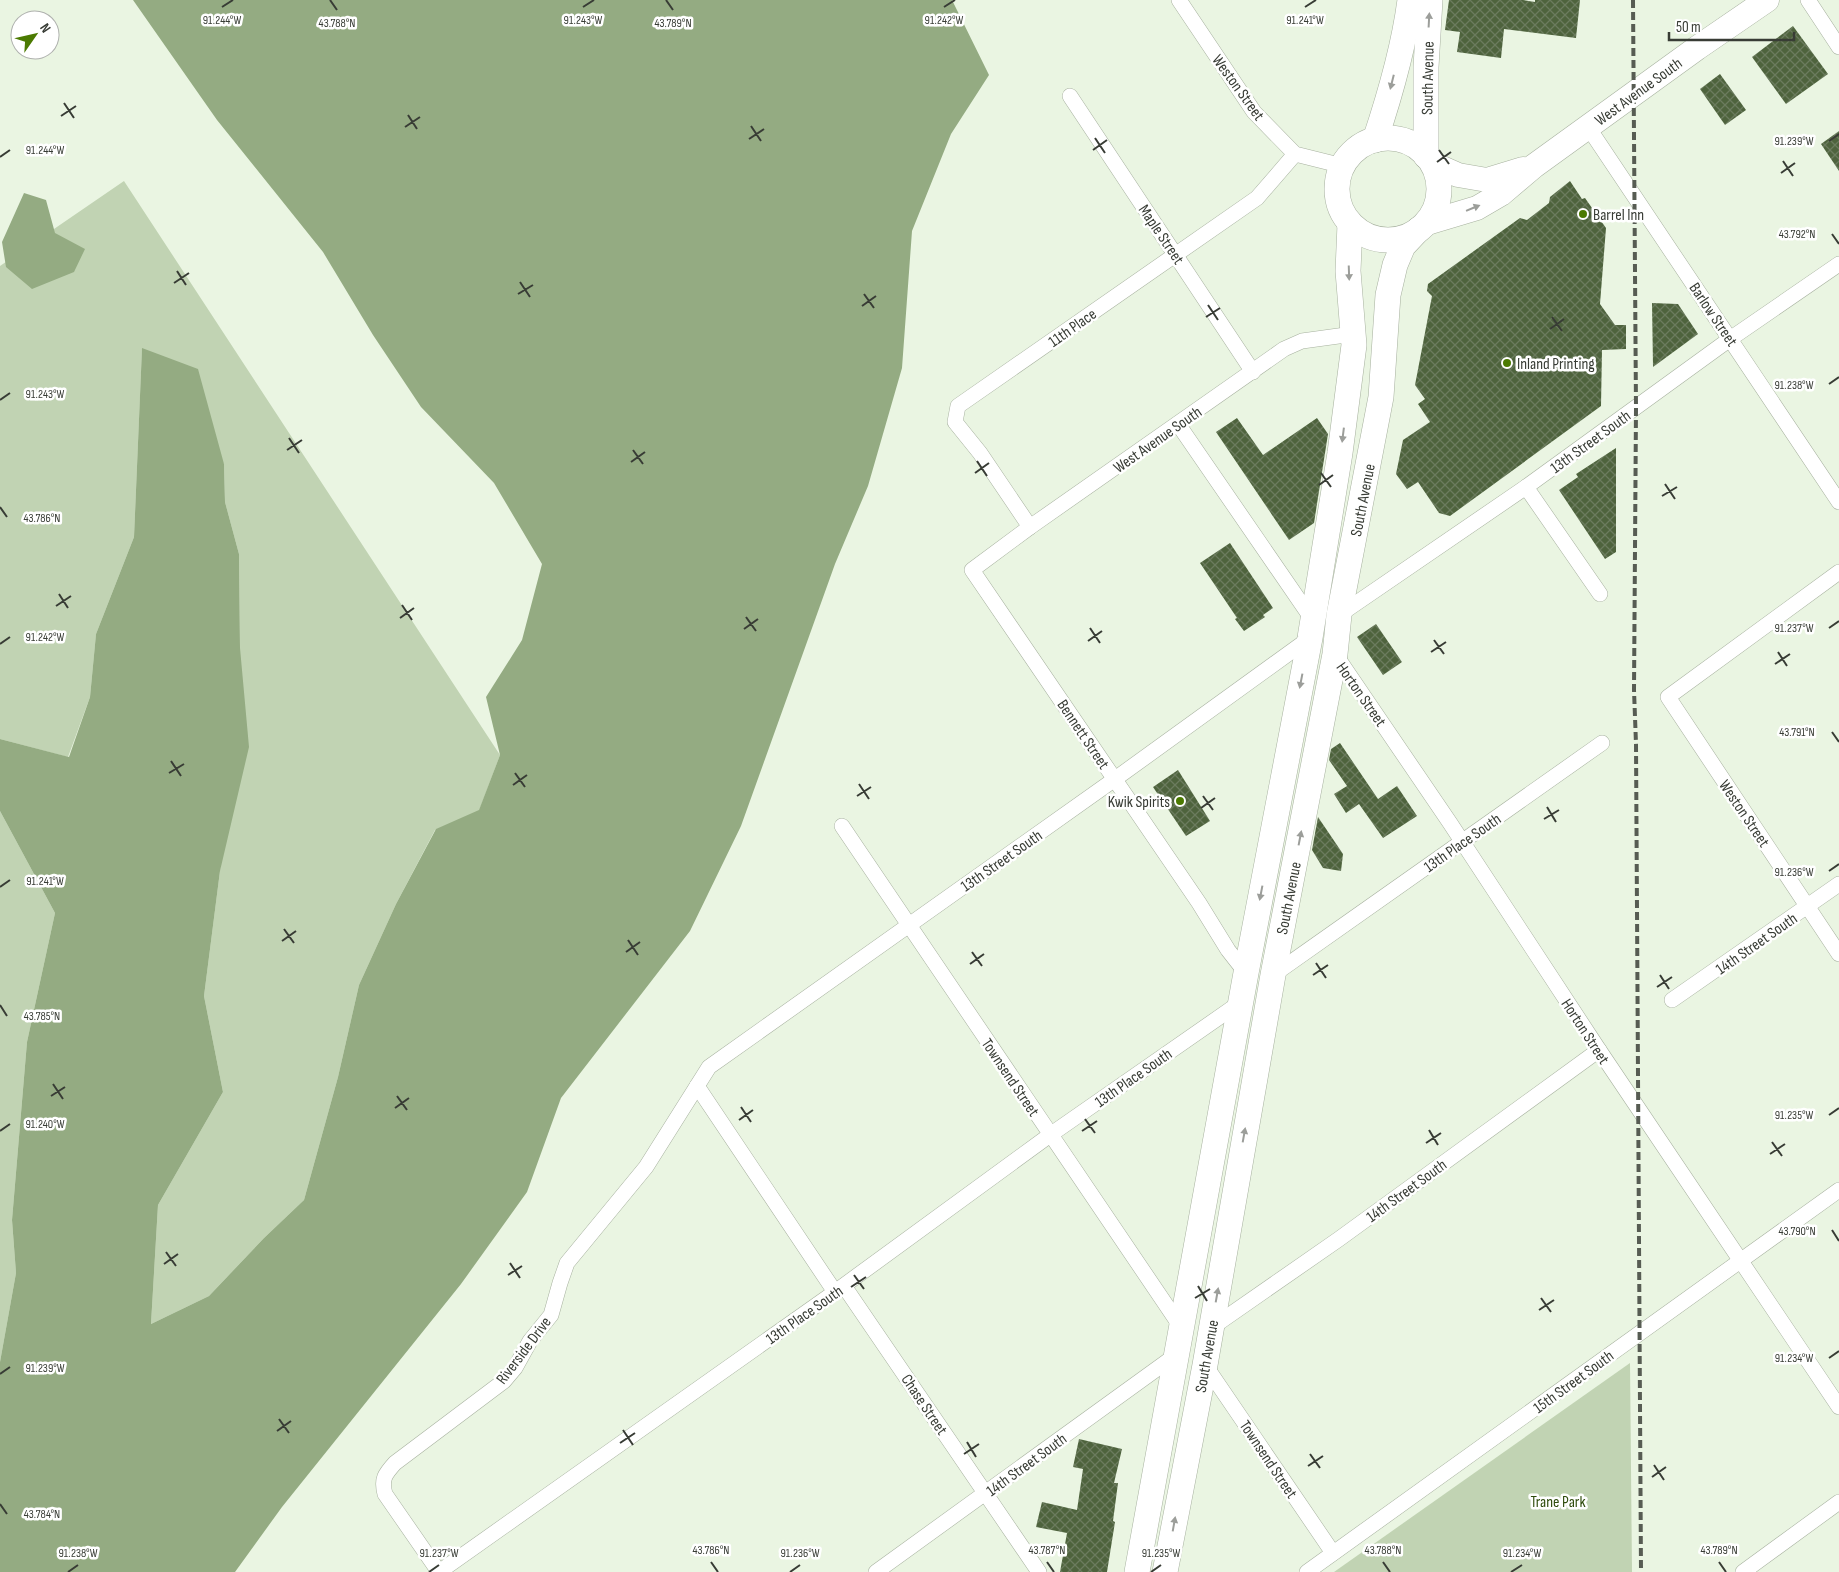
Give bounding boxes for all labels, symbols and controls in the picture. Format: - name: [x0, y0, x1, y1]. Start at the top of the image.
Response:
- north arrow: [10, 10, 60, 60]
- scale bar: [1669, 10, 1794, 42]
- one-way arrow: [1425, 11, 1433, 27]
- text: 91.244°W: [203, 13, 241, 28]
- text: 91.243°W: [564, 13, 603, 28]
- text: 91.242°W: [925, 13, 964, 28]
- text: 91.241°W: [1286, 13, 1324, 28]
- text: 43.788°N: [319, 16, 355, 31]
- text: 43.789°N: [655, 16, 692, 31]
- text: 50 m: [1676, 18, 1701, 37]
- text: N: [36, 20, 55, 36]
- street label: South Avenue: [1418, 41, 1439, 115]
- street label: Weston Street: [1208, 51, 1268, 125]
- street label: West Avenue South: [1592, 54, 1686, 130]
- one-way arrow: [1388, 74, 1396, 89]
- text: 91.239°W: [1774, 134, 1814, 149]
- text: 91.244°W: [26, 143, 64, 158]
- street label: Maple Street: [1134, 201, 1188, 268]
- one-way arrow: [1466, 204, 1480, 212]
- place label: Barrel Inn: [1593, 206, 1644, 225]
- marker: Barrel Inn: [1577, 208, 1589, 220]
- text: 43.792°N: [1779, 227, 1815, 242]
- one-way arrow: [1345, 265, 1353, 281]
- street label: Barlow Street: [1685, 279, 1741, 350]
- street label: 11th Place: [1045, 305, 1100, 352]
- place label: Inland Printing: [1517, 355, 1595, 374]
- marker: Inland Printing: [1501, 357, 1513, 369]
- text: 91.238°W: [1775, 378, 1814, 393]
- text: 91.243°W: [26, 387, 65, 402]
- street label: West Avenue South: [1110, 403, 1206, 478]
- street label: 13th Street South: [1547, 407, 1635, 478]
- one-way arrow: [1339, 427, 1347, 443]
- street label: South Avenue: [1347, 462, 1380, 538]
- text: 43.786°N: [24, 511, 60, 526]
- text: 91.237°W: [1774, 621, 1814, 636]
- text: 91.242°W: [26, 630, 65, 645]
- street label: Horton Street: [1332, 659, 1390, 731]
- one-way arrow: [1297, 674, 1305, 690]
- street label: Bennett Street: [1053, 696, 1113, 773]
- text: 43.791°N: [1779, 725, 1815, 740]
- street label: Weston Street: [1714, 777, 1773, 851]
- place label: Kwik Spirits: [1108, 793, 1170, 812]
- marker: Kwik Spirits: [1174, 795, 1186, 807]
- street label: 13th Place South: [1421, 810, 1505, 877]
- street label: 13th Street South: [958, 826, 1046, 896]
- one-way arrow: [1296, 830, 1304, 846]
- street label: South Avenue: [1273, 860, 1306, 936]
- text: 91.236°W: [1774, 865, 1814, 880]
- text: 91.241°W: [26, 874, 64, 889]
- one-way arrow: [1257, 885, 1265, 901]
- street label: 14th Street South: [1713, 909, 1801, 979]
- street label: Horton Street: [1557, 996, 1613, 1068]
- text: 43.785°N: [24, 1009, 60, 1024]
- street label: Townsend Street: [977, 1035, 1043, 1120]
- street label: 13th Place South: [1092, 1045, 1176, 1112]
- text: 91.235°W: [1775, 1108, 1814, 1123]
- text: 91.240°W: [25, 1117, 65, 1132]
- one-way arrow: [1240, 1127, 1248, 1143]
- street label: 14th Street South: [1363, 1156, 1451, 1227]
- text: 43.790°N: [1778, 1224, 1816, 1239]
- street label: 13th Place South: [763, 1282, 847, 1349]
- one-way arrow: [1213, 1287, 1221, 1303]
- street label: Riverside Drive: [493, 1313, 556, 1388]
- street label: South Avenue: [1192, 1318, 1223, 1394]
- street label: 15th Street South: [1530, 1347, 1618, 1418]
- text: 91.234°W: [1775, 1351, 1813, 1366]
- text: 91.239°W: [25, 1361, 65, 1376]
- street label: Chase Street: [897, 1371, 951, 1439]
- street label: Townsend Street: [1235, 1417, 1301, 1502]
- street label: 14th Street South: [983, 1430, 1071, 1501]
- park label: Trane Park: [1530, 1493, 1586, 1512]
- text: 43.784°N: [24, 1507, 60, 1522]
- one-way arrow: [1171, 1516, 1179, 1532]
- text: 43.786°N: [693, 1543, 729, 1558]
- text: 43.787°N: [1029, 1543, 1065, 1558]
- text: 43.788°N: [1365, 1543, 1401, 1558]
- text: 43.789°N: [1701, 1543, 1738, 1558]
- text: 91.238°W: [59, 1546, 98, 1561]
- text: 91.237°W: [419, 1546, 459, 1561]
- text: 91.236°W: [780, 1546, 820, 1561]
- text: 91.235°W: [1142, 1546, 1181, 1561]
- text: 91.234°W: [1503, 1546, 1541, 1561]

